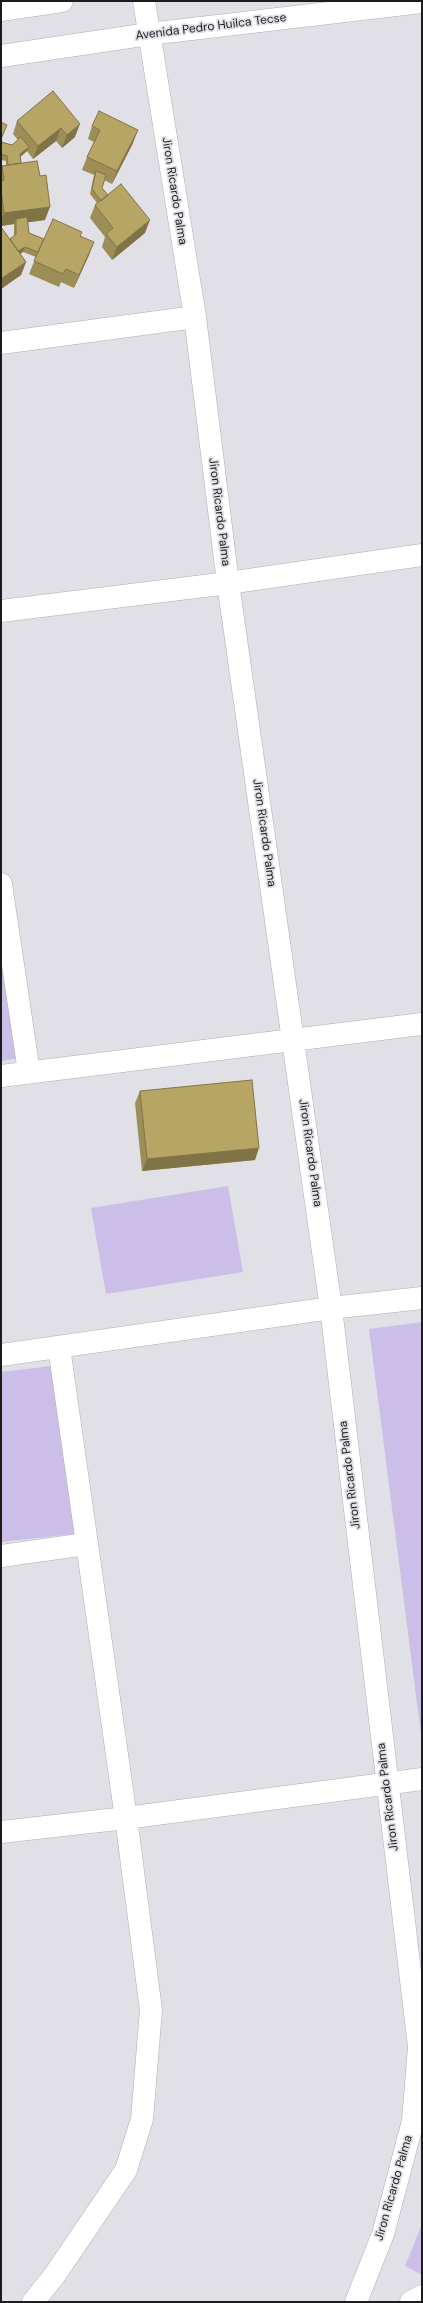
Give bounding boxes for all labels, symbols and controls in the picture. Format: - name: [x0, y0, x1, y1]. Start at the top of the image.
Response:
- street label: Avenida Pedro Huilca Tecse: [135, 11, 287, 43]
- street label: Jiron Ricardo Palma: [158, 136, 190, 246]
- street label: Jiron Ricardo Palma: [205, 457, 233, 567]
- street label: Jiron Ricardo Palma: [249, 778, 279, 888]
- street label: Jiron Ricardo Palma: [295, 1098, 325, 1208]
- street label: Jiron Ricardo Palma: [336, 1420, 364, 1530]
- street label: Jiron Ricardo Palma: [374, 1742, 402, 1852]
- street label: Jiron Ricardo Palma: [372, 2134, 416, 2242]

